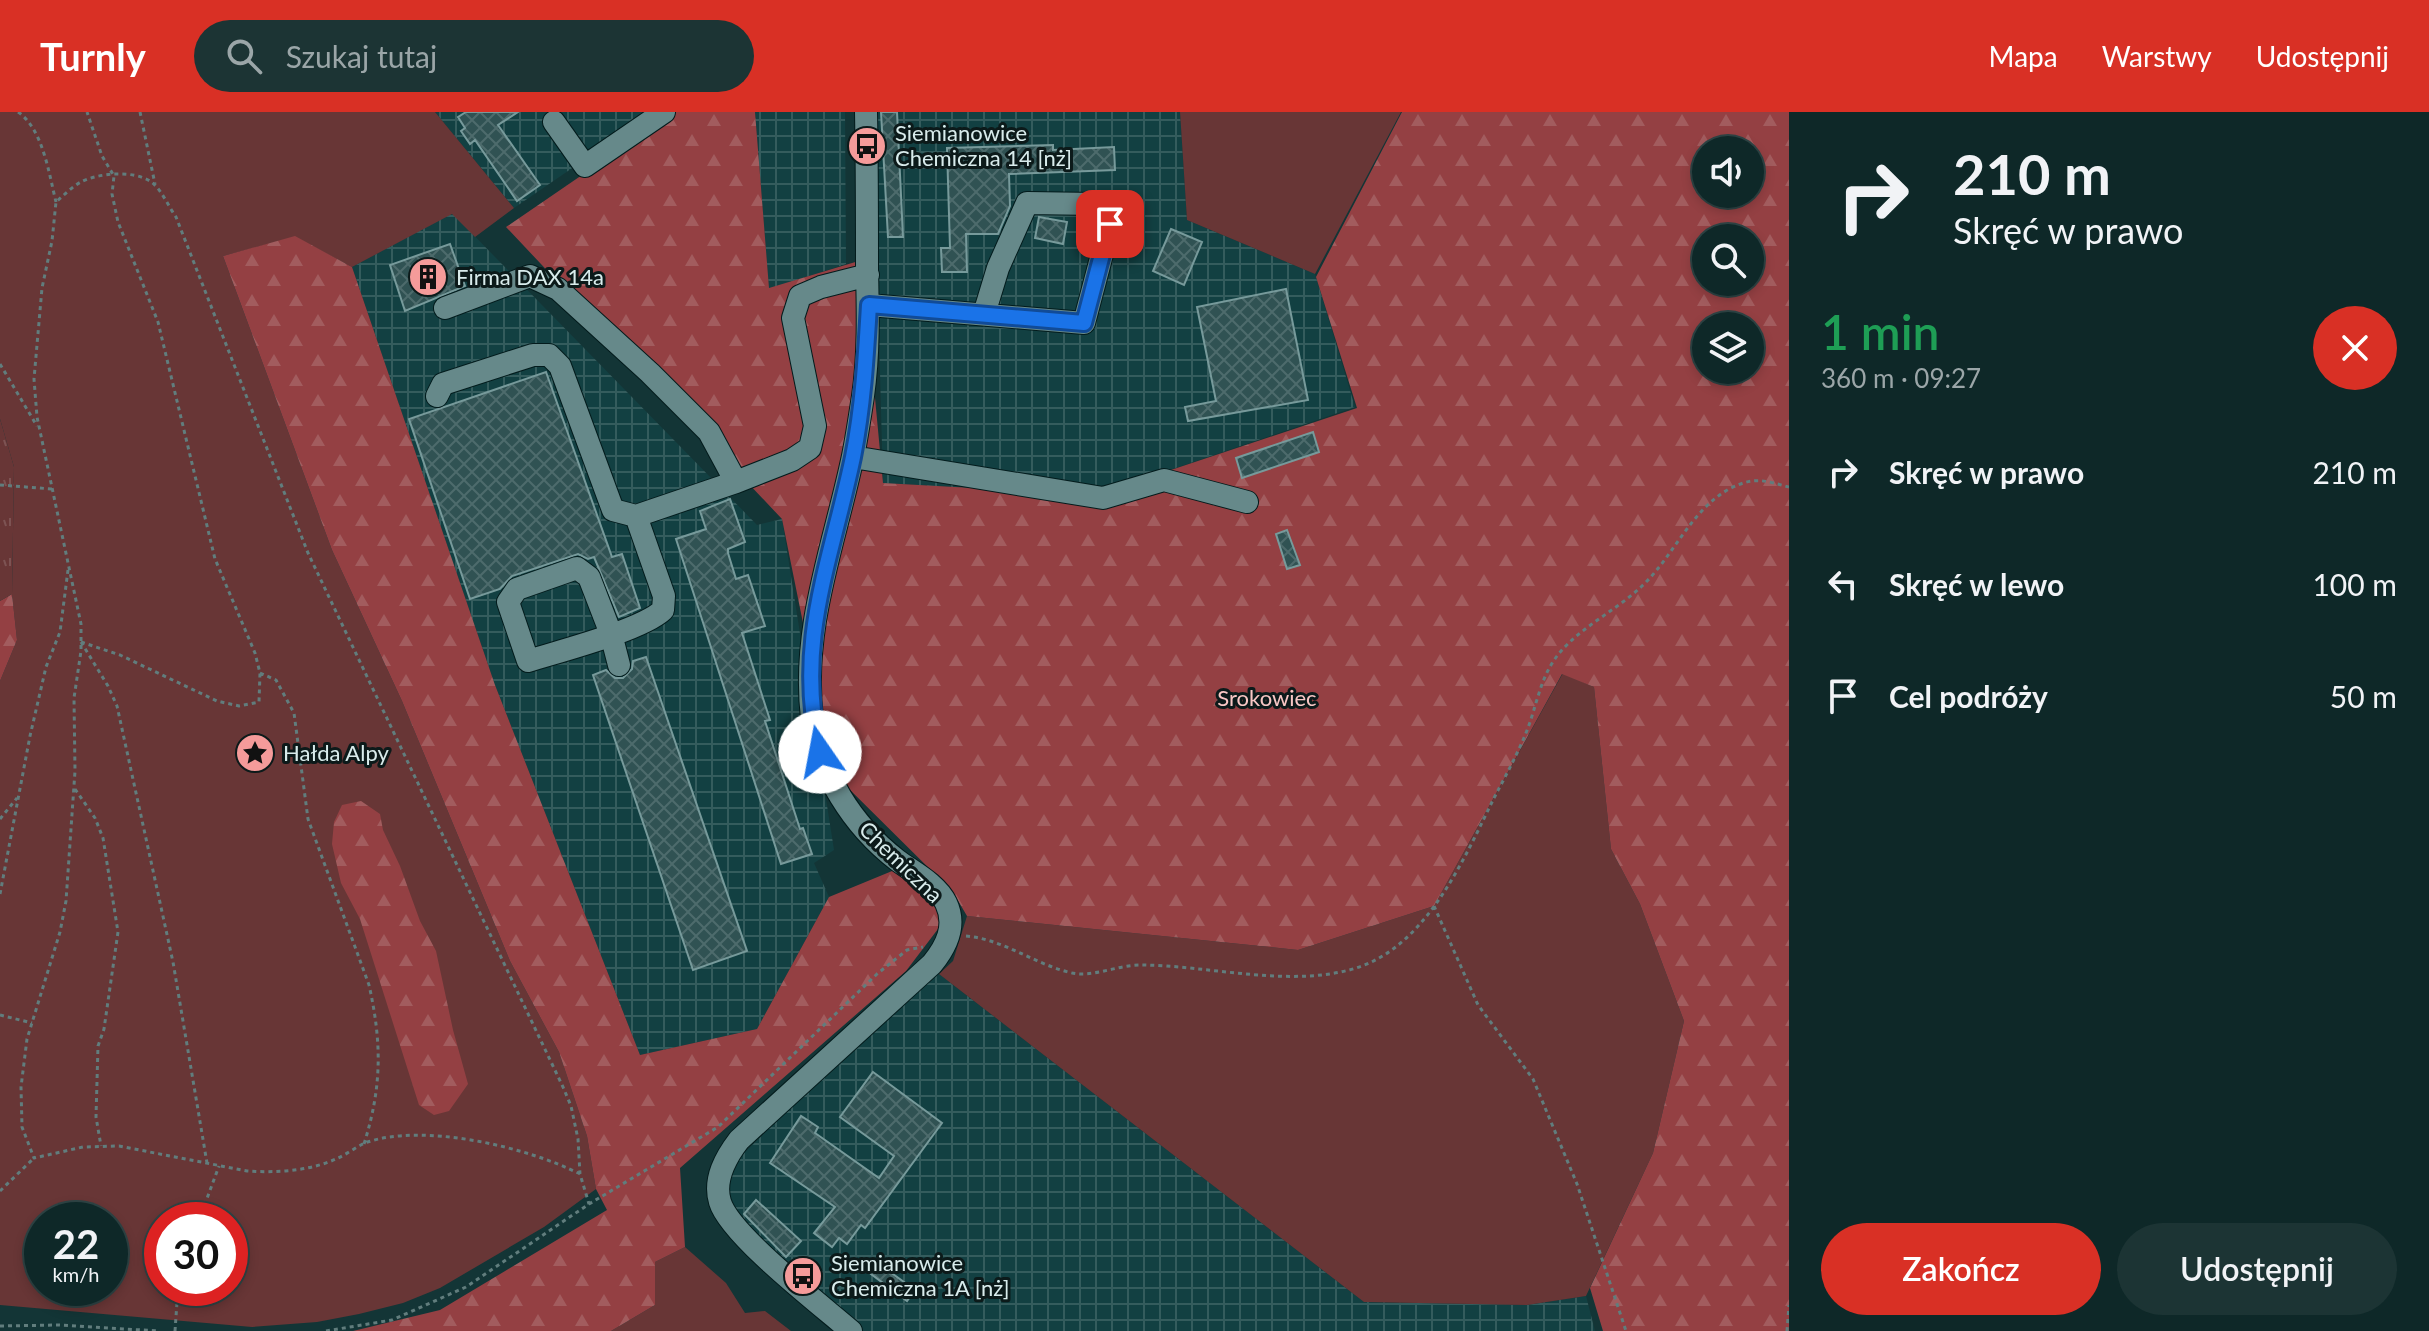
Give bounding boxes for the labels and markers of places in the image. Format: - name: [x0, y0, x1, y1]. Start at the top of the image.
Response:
- place label: Siemianowice Chemiczna 14 [nż]: [895, 119, 1072, 171]
- bus stop icon: Siemianowice Chemiczna 14 [nż]: [846, 125, 888, 167]
- pin: [1076, 190, 1144, 258]
- building icon: Firma DAX 14a: [407, 256, 449, 298]
- place label: Firma DAX 14a: [456, 263, 604, 290]
- place icon: Hałda Alpy: [234, 732, 276, 774]
- place label: Hałda Alpy: [283, 739, 389, 766]
- place label: Siemianowice Chemiczna 1A [nż]: [831, 1249, 1009, 1301]
- bus stop icon: Siemianowice Chemiczna 1A [nż]: [782, 1255, 824, 1297]

